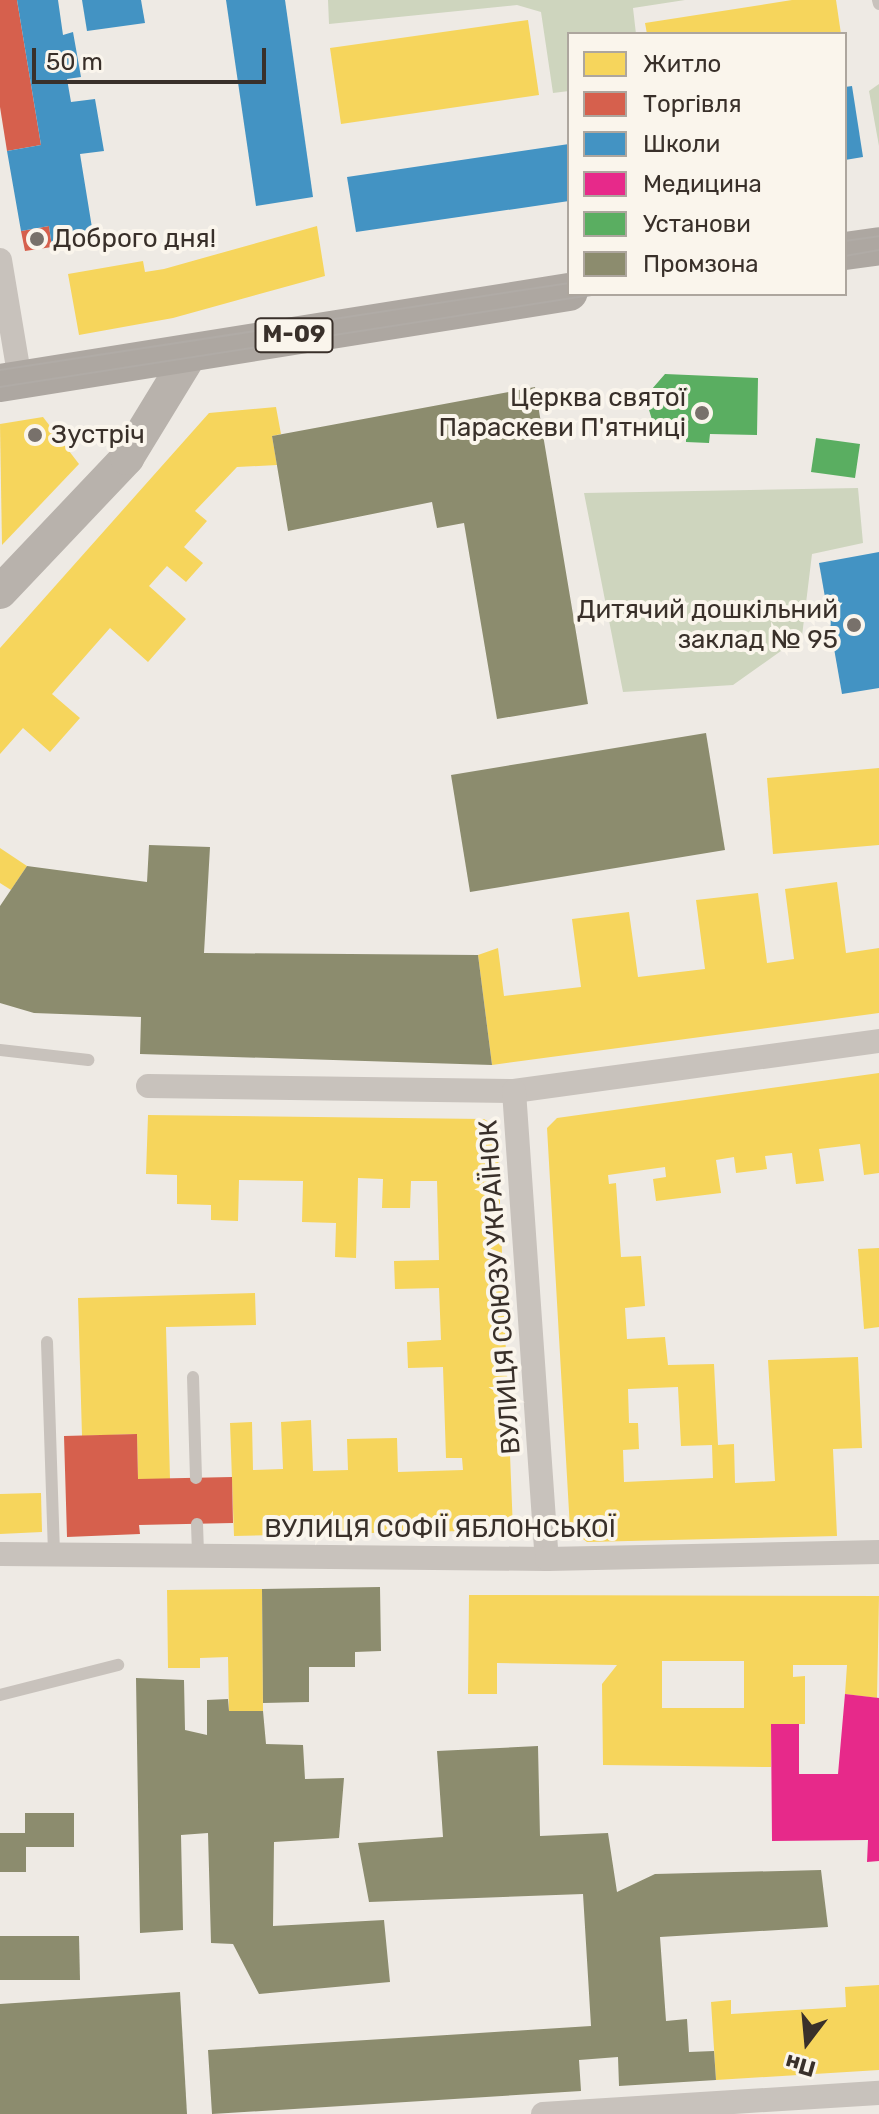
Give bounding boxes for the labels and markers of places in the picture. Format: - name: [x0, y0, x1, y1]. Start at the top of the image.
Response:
- place label: Доброго дня!: [53, 223, 216, 255]
- marker: Доброго дня!: [28, 230, 46, 248]
- place label: Церква святої Параскеви П'ятниці: [438, 382, 686, 444]
- marker: Церква святої Параскеви П'ятниці: [693, 404, 711, 422]
- place label: Зустріч: [51, 419, 145, 451]
- marker: Зустріч: [26, 426, 44, 444]
- place label: Дитячий дошкільний заклад № 95: [577, 594, 838, 656]
- marker: Дитячий дошкільний заклад № 95: [845, 616, 863, 634]

